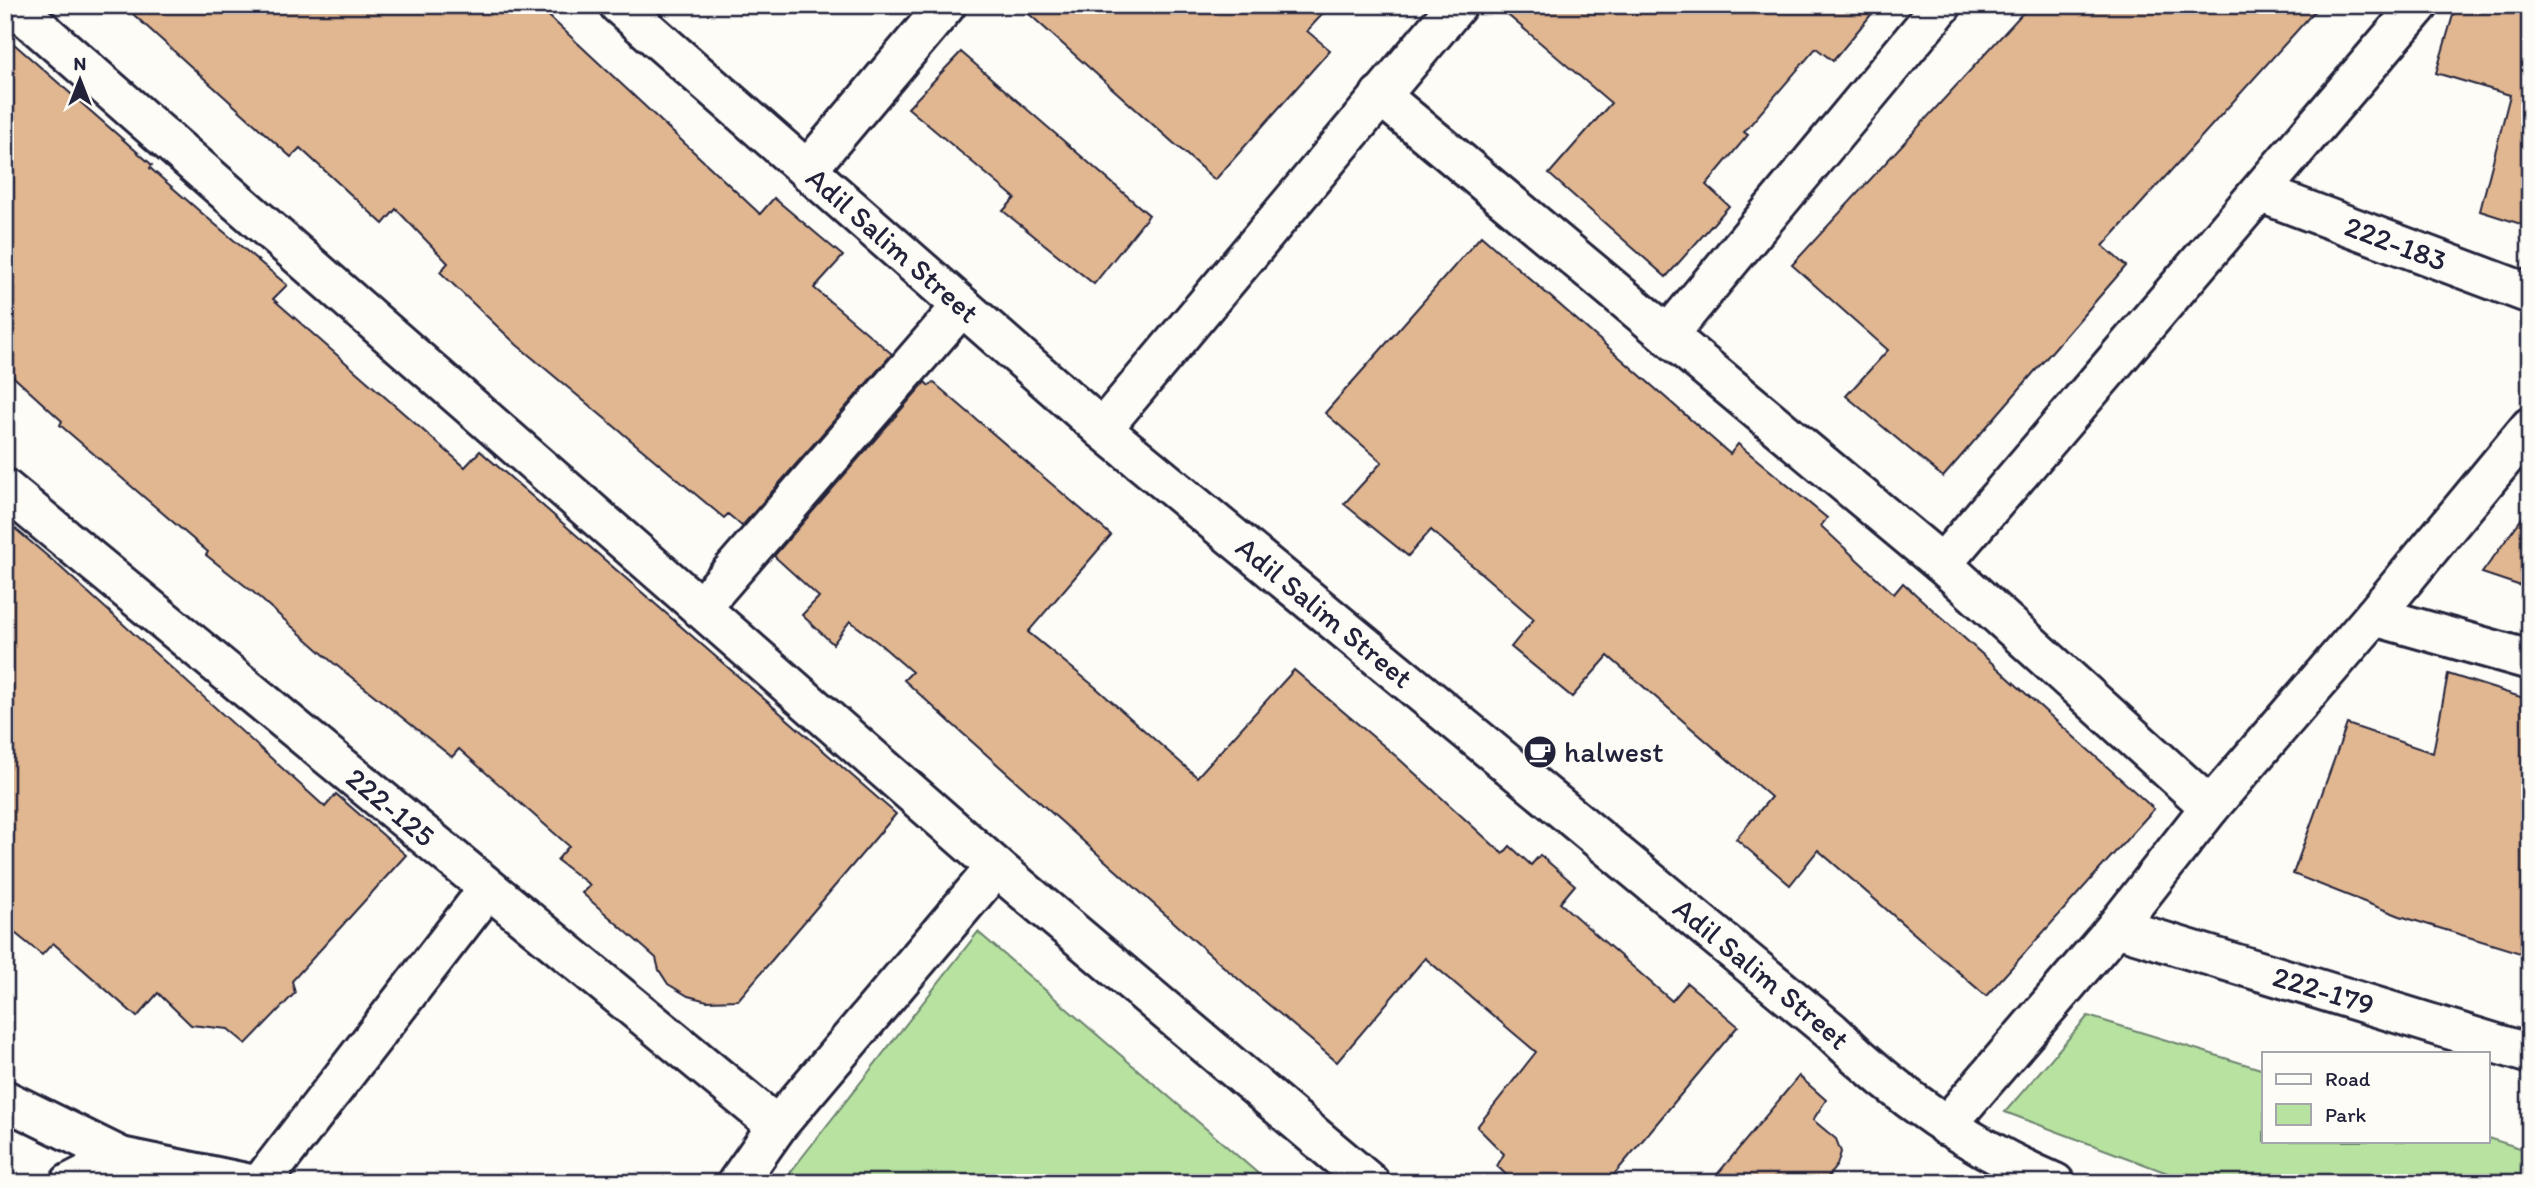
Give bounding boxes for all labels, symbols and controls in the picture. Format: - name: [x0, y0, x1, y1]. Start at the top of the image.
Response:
- north arrow: [46, 46, 116, 116]
- text: N: [74, 52, 86, 75]
- street label: Adil Salim Street: [799, 159, 987, 331]
- street label: 222-183: [2340, 207, 2452, 279]
- street label: Adil Salim Street: [1229, 528, 1421, 696]
- cafe icon: halwest: [1521, 733, 1559, 771]
- place label: halwest: [1564, 733, 1664, 770]
- street label: 222-125: [339, 759, 443, 854]
- street label: Adil Salim Street: [1666, 889, 1858, 1057]
- street label: 222-179: [2269, 957, 2379, 1023]
- legend: [2262, 1052, 2490, 1142]
- text: Road: [2325, 1066, 2371, 1091]
- text: Park: [2325, 1102, 2367, 1127]

